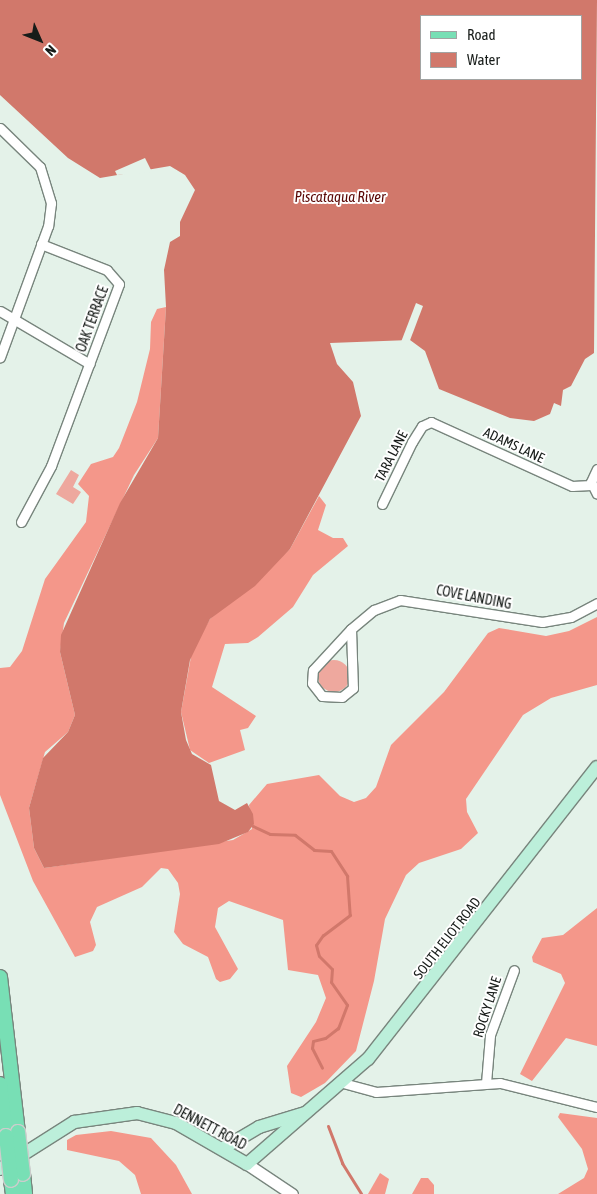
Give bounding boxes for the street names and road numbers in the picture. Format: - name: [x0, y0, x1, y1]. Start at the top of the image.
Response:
- street label: OAK TERRACE: [72, 284, 112, 354]
- street label: ADAMS LANE: [481, 424, 547, 466]
- street label: TARA LANE: [371, 428, 411, 484]
- street label: COVE LANDING: [435, 581, 513, 613]
- street label: SOUTH ELIOT ROAD: [410, 894, 484, 982]
- street label: ROCKY LANE: [469, 975, 505, 1039]
- street label: DENNETT ROAD: [171, 1101, 249, 1153]

